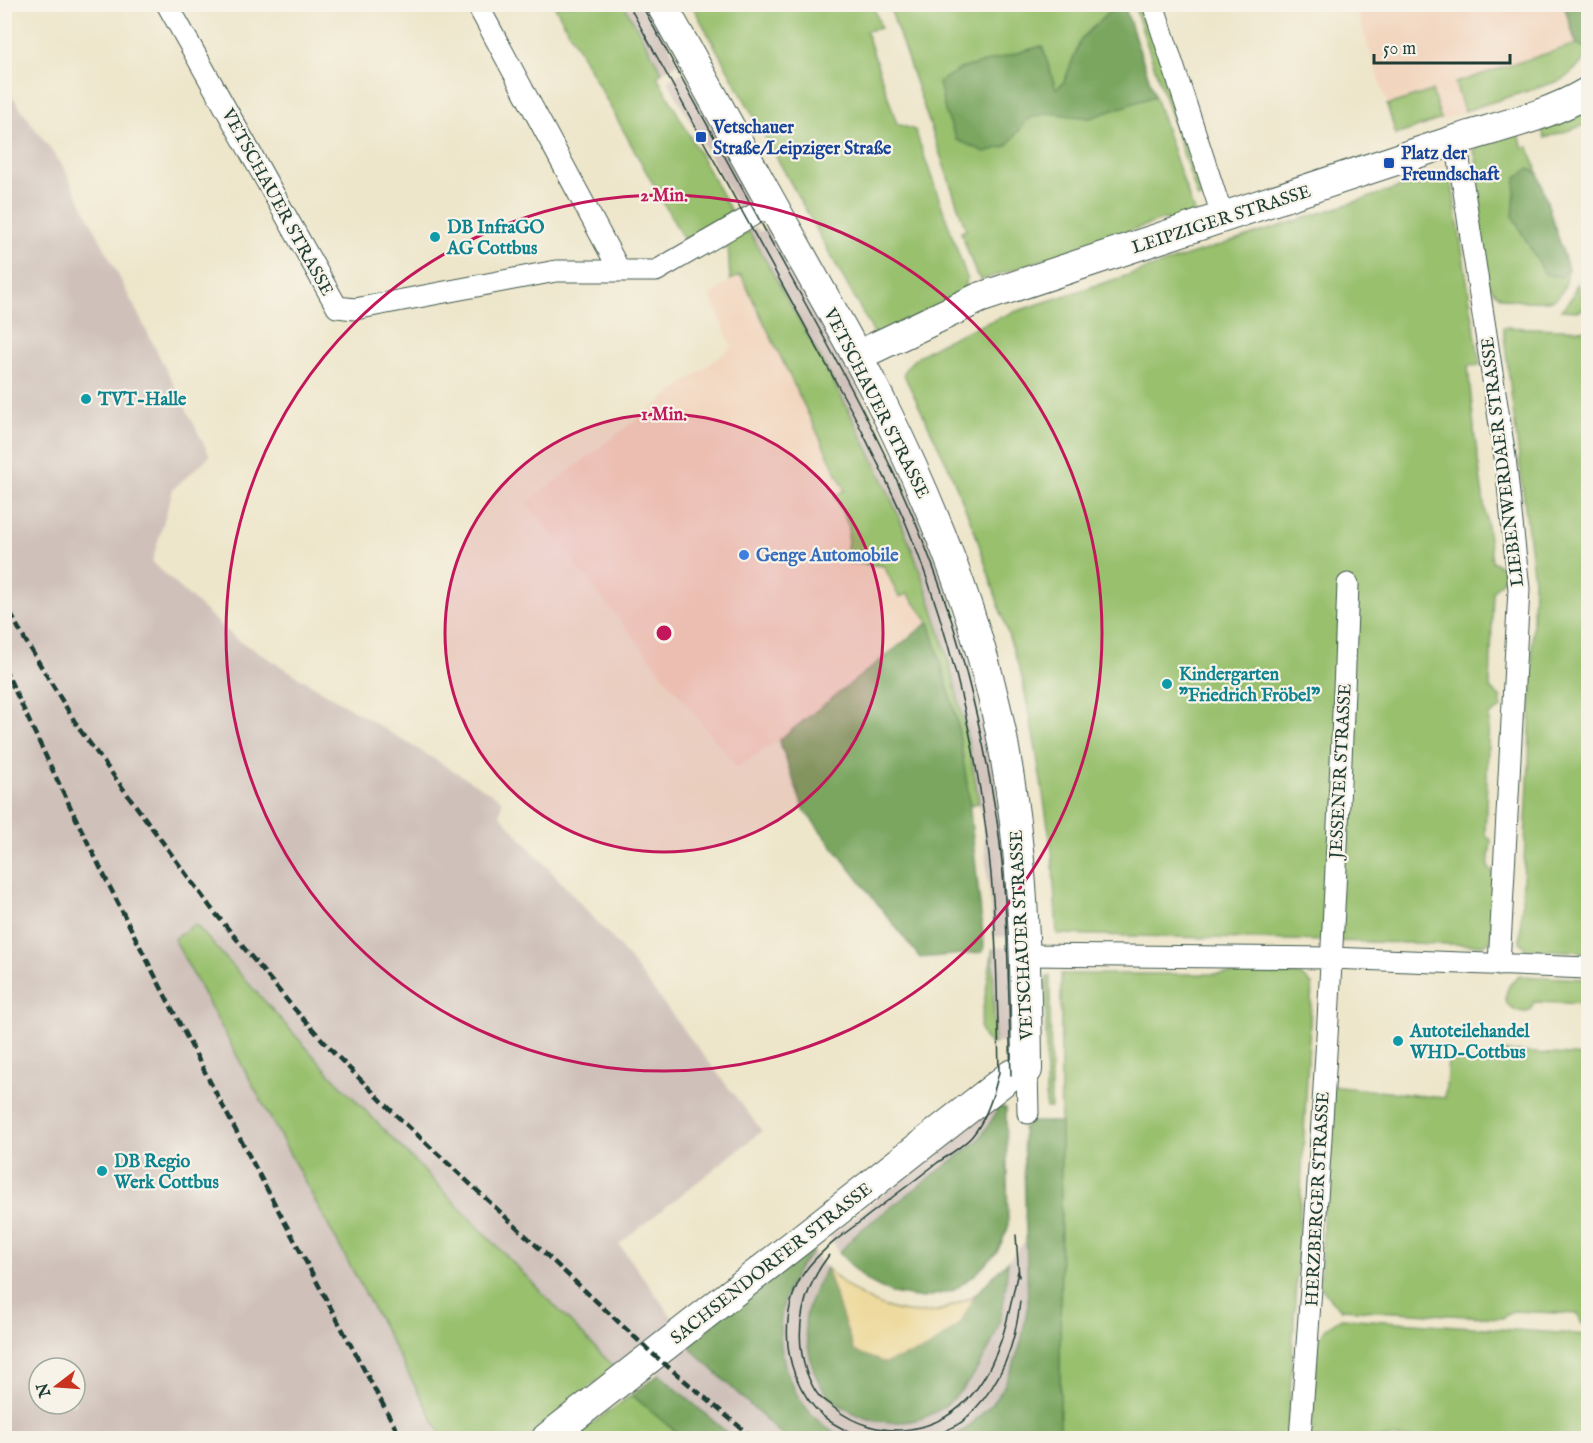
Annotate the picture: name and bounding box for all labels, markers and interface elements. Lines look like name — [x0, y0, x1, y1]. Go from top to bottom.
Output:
scale bar — [1374, 27, 1510, 65]
text: 50 m — [1383, 38, 1416, 61]
street label: VETSCHAUER STRASSE — [215, 104, 338, 300]
place label: Vetschauer Straße/Leipziger Straße — [712, 117, 892, 161]
marker: Vetschauer Straße/Leipziger Straße — [694, 130, 708, 144]
place label: Platz der Freundschaft — [1401, 143, 1501, 187]
marker: Platz der Freundschaft — [1382, 156, 1396, 170]
street label: LEIPZIGER STRASSE — [1129, 181, 1314, 260]
text: 2 Min. — [640, 185, 688, 208]
place label: DB InfraGO AG Cottbus — [446, 217, 545, 261]
marker: DB InfraGO AG Cottbus — [428, 230, 442, 244]
street label: VETSCHAUER STRASSE — [817, 304, 934, 503]
street label: LIEBENWERDAER STRASSE — [1477, 336, 1530, 588]
place label: TVT-Halle — [97, 389, 187, 412]
marker: TVT-Halle — [79, 392, 93, 406]
text: 1 Min. — [641, 404, 687, 427]
place label: Genge Automobile — [756, 545, 899, 568]
marker: Genge Automobile — [737, 548, 751, 562]
centre of rings — [654, 623, 674, 643]
place label: Kindergarten "Friedrich Fröbel" — [1179, 664, 1320, 708]
marker: Kindergarten "Friedrich Fröbel" — [1160, 677, 1174, 691]
street label: JESSENER STRASSE — [1325, 683, 1358, 861]
street label: VETSCHAUER STRASSE — [1006, 829, 1040, 1042]
place label: Autoteilehandel WHD-Cottbus — [1409, 1021, 1530, 1065]
marker: Autoteilehandel WHD-Cottbus — [1391, 1034, 1405, 1048]
street label: HERZBERGER STRASSE — [1301, 1091, 1336, 1307]
place label: DB Regio Werk Cottbus — [113, 1151, 219, 1195]
marker: DB Regio Werk Cottbus — [95, 1164, 109, 1178]
street label: SACHSENDORFER STRASSE — [666, 1178, 878, 1350]
north arrow — [27, 1356, 87, 1416]
text: N — [33, 1380, 56, 1400]

